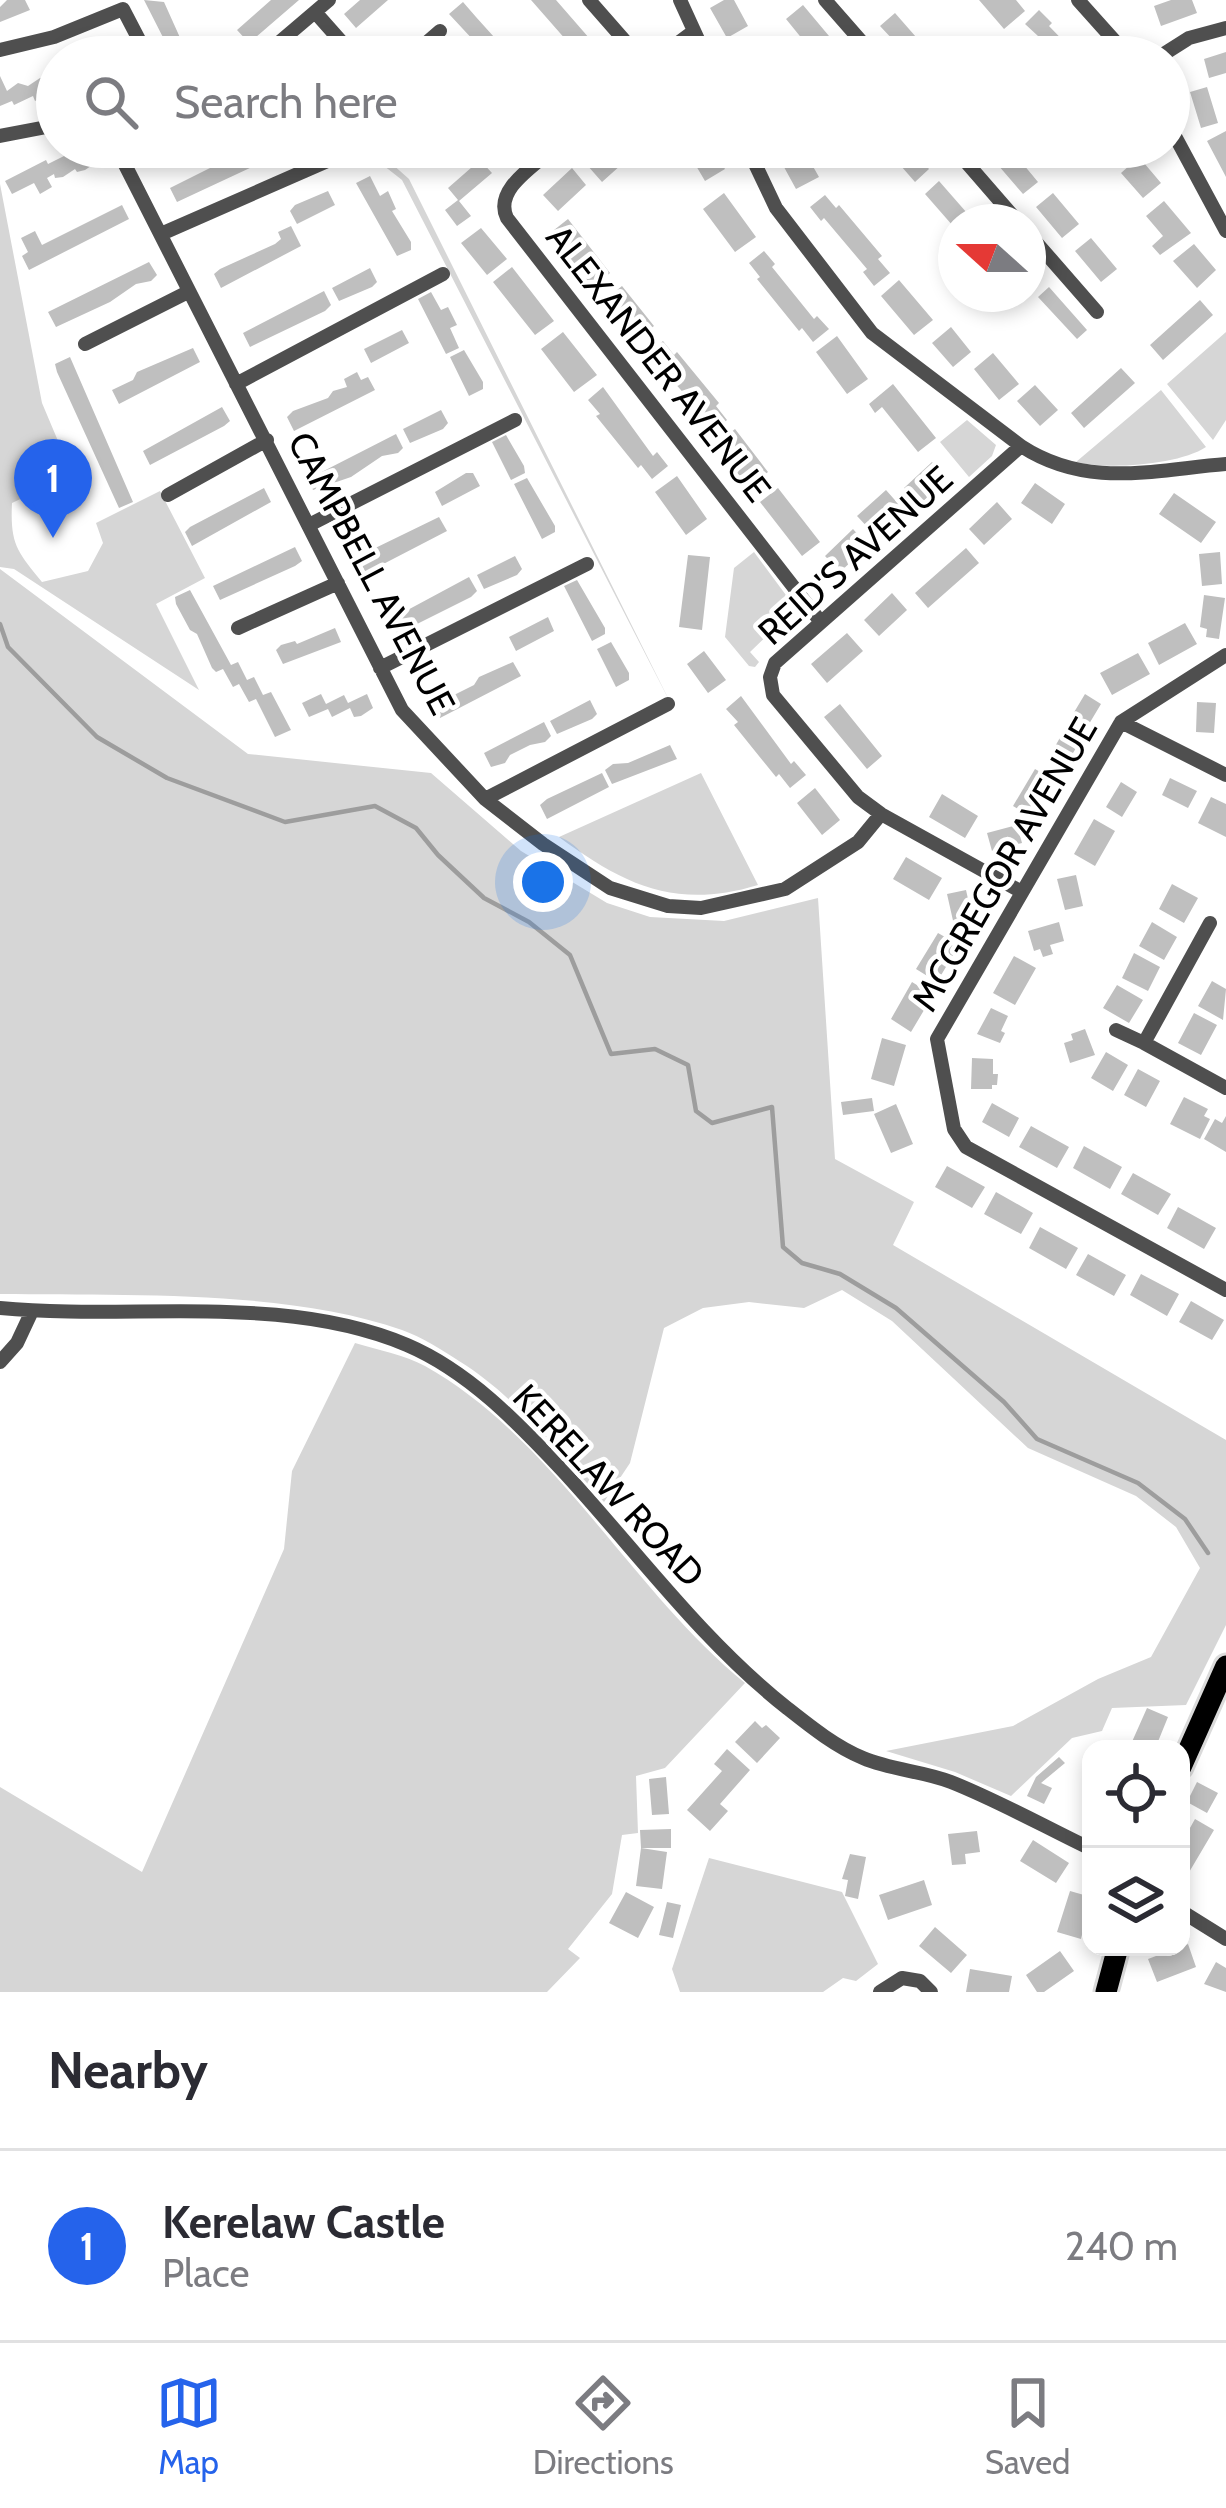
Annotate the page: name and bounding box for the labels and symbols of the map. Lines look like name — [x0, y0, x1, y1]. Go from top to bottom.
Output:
north arrow — [938, 204, 1046, 312]
street label: ALEXANDER AVENUE — [537, 216, 781, 510]
street label: CAMPBELL AVENUE — [279, 424, 465, 722]
pin: 1 — [14, 439, 92, 538]
street label: REID'S AVENUE — [749, 456, 961, 654]
street label: MCGREGOR AVENUE — [902, 709, 1106, 1019]
your location — [513, 852, 573, 912]
street label: KERELAW ROAD — [504, 1375, 714, 1595]

